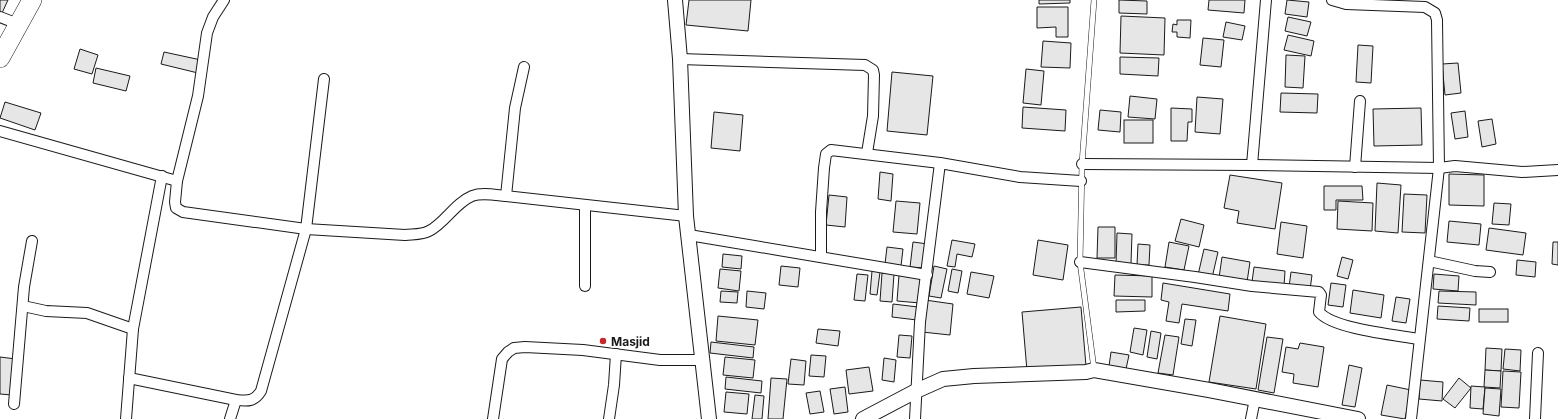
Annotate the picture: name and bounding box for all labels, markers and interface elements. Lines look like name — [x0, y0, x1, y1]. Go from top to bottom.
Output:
place label: Masjid — [611, 334, 650, 349]
marker: Masjid — [598, 336, 608, 346]

